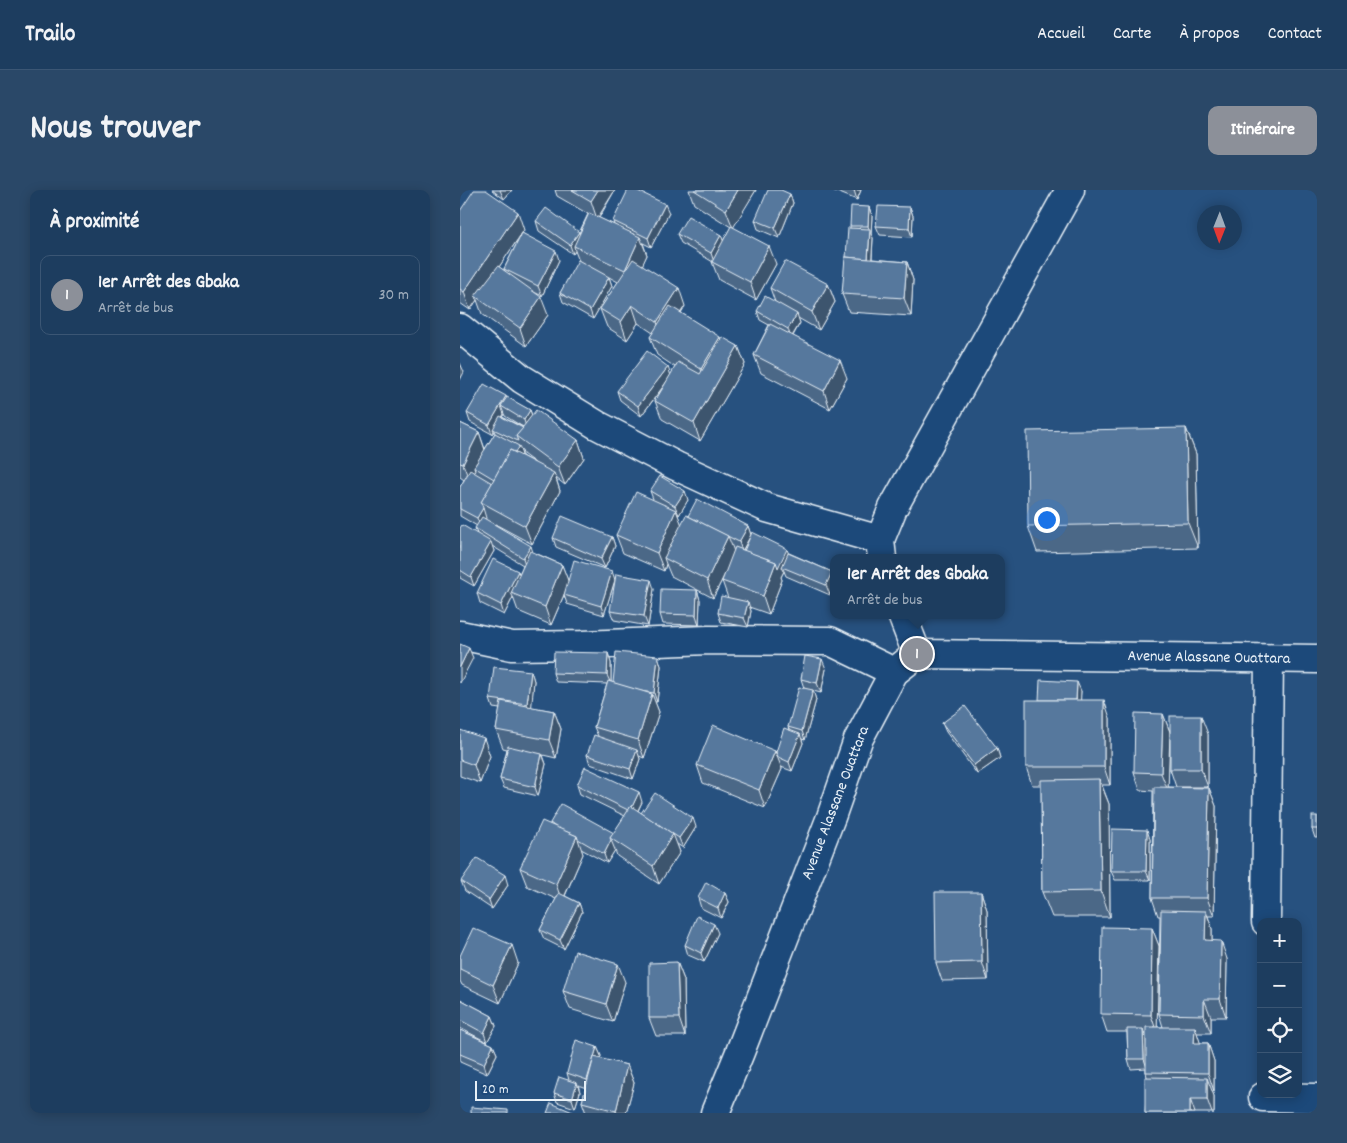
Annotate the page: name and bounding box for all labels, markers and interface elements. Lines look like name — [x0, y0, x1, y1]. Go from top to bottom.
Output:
text: Trailo — [25, 18, 76, 52]
text: Accueil — [1037, 22, 1085, 47]
text: Carte — [1113, 22, 1152, 47]
text: À propos — [1180, 22, 1240, 47]
text: Contact — [1268, 22, 1322, 47]
text: Nous trouver — [30, 105, 200, 155]
button: Itinéraire — [1208, 106, 1317, 155]
north arrow — [1197, 205, 1242, 250]
text: À proximité — [50, 208, 139, 238]
text: 1er Arrêt des Gbaka — [98, 270, 239, 297]
text: 1 — [65, 284, 69, 307]
text: 30 m — [379, 284, 409, 307]
text: Arrêt de bus — [98, 297, 174, 320]
your location — [1034, 507, 1060, 533]
popup — [830, 554, 1005, 619]
text: 1er Arrêt des Gbaka — [847, 562, 988, 589]
text: Arrêt de bus — [847, 589, 923, 612]
pin: 1 — [901, 635, 933, 673]
street label: Avenue Alassane Ouattara — [1127, 645, 1291, 671]
street label: Avenue Alassane Ouattara — [796, 722, 876, 883]
map controls — [1257, 918, 1302, 1098]
button: + — [1257, 918, 1302, 963]
button: − — [1257, 963, 1302, 1008]
button: locate — [1257, 1008, 1302, 1053]
button: layers — [1257, 1053, 1302, 1098]
scale bar — [475, 1078, 586, 1101]
text: 20 m — [482, 1080, 509, 1100]

